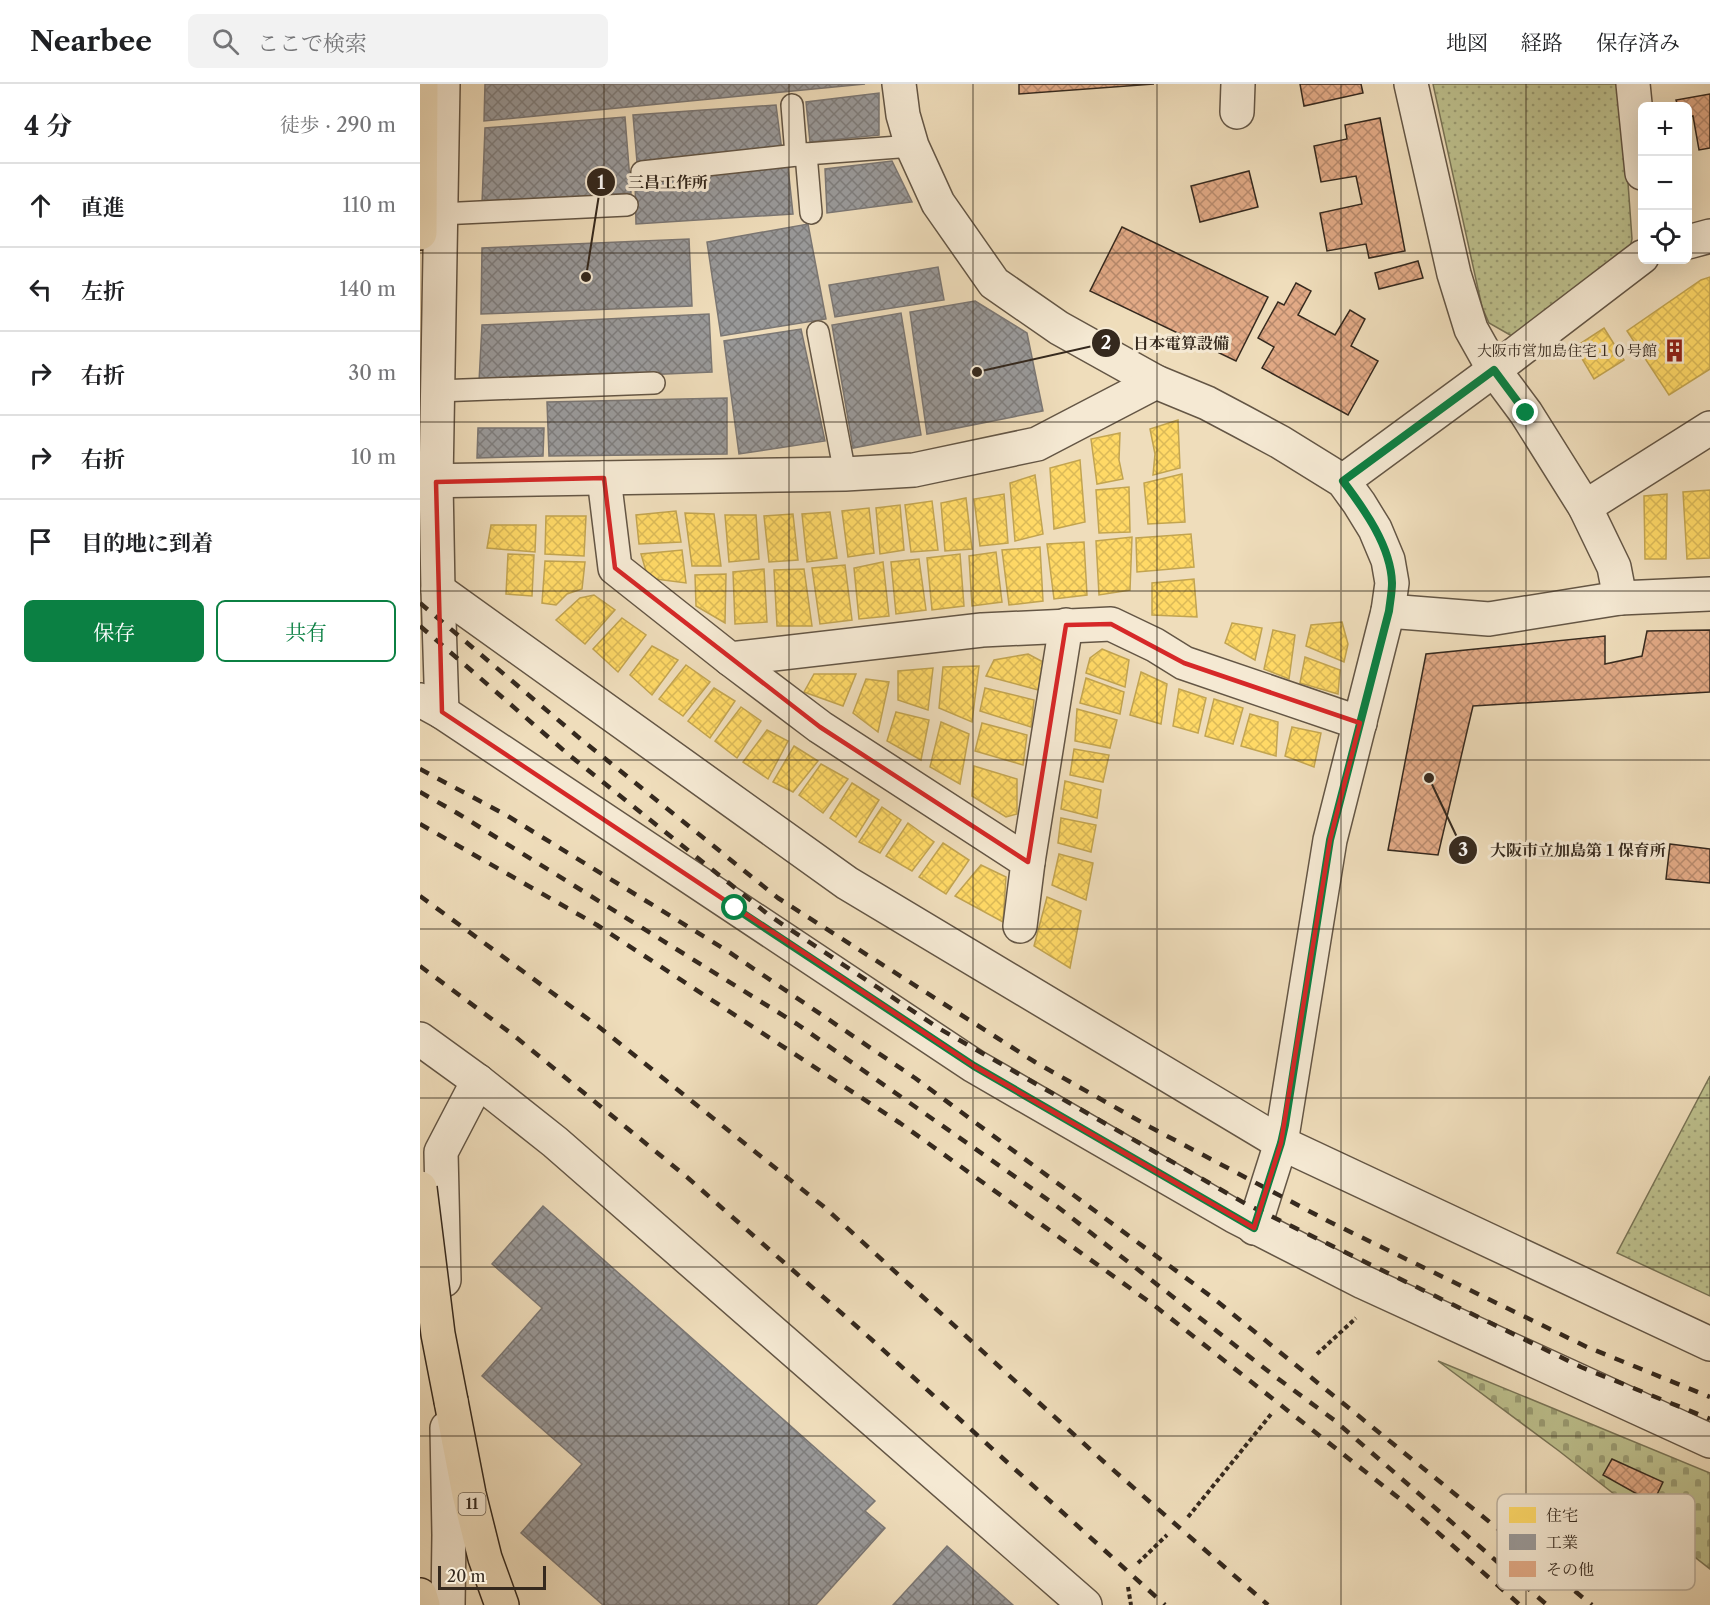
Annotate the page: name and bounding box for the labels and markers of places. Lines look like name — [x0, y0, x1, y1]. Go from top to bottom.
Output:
callout: 三昌工作所 — [586, 165, 720, 199]
callout: 日本電算設備 — [1091, 326, 1241, 360]
building icon: 大阪市営加島住宅１０号館 — [1662, 337, 1688, 363]
place label: 大阪市営加島住宅１０号館 — [1477, 341, 1657, 360]
callout: 大阪市立加島第１保育所 — [1448, 833, 1678, 867]

